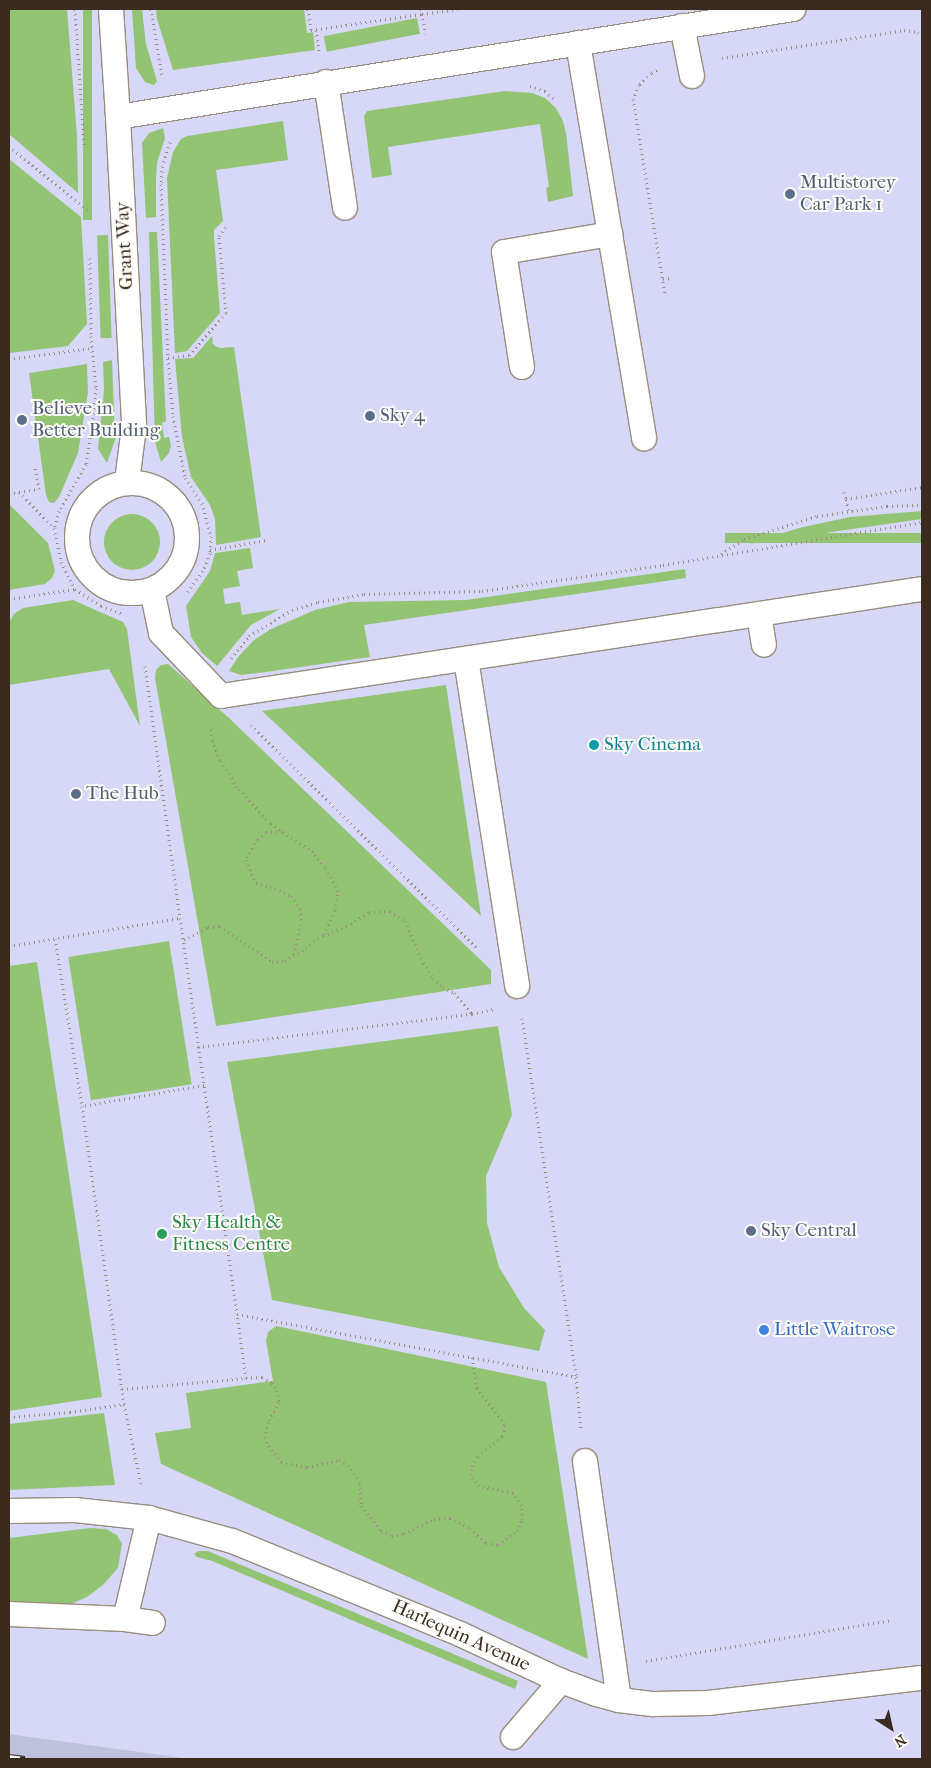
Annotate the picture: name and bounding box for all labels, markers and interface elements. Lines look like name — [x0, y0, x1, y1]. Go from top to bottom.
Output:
place label: Multistorey Car Park 1 — [800, 172, 896, 216]
marker: Multistorey Car Park 1 — [784, 188, 796, 200]
street label: Grant Way — [111, 201, 139, 291]
place label: Believe in Better Building — [32, 398, 160, 442]
place label: Sky 4 — [380, 405, 425, 427]
marker: Sky 4 — [364, 410, 376, 422]
marker: Believe in Better Building — [16, 414, 28, 426]
place label: Sky Cinema — [604, 734, 701, 756]
marker: Sky Cinema — [588, 739, 600, 751]
place label: The Hub — [86, 783, 159, 805]
marker: The Hub — [70, 788, 82, 800]
place label: Sky Health & Fitness Centre — [172, 1212, 290, 1256]
place label: Sky Central — [761, 1220, 857, 1242]
marker: Sky Central — [745, 1225, 757, 1237]
marker: Sky Health & Fitness Centre — [156, 1228, 168, 1240]
place label: Little Waitrose — [774, 1319, 895, 1341]
marker: Little Waitrose — [758, 1324, 770, 1336]
street label: Harlequin Avenue — [388, 1595, 534, 1677]
north arrow — [866, 1703, 916, 1753]
text: N — [891, 1731, 909, 1751]

